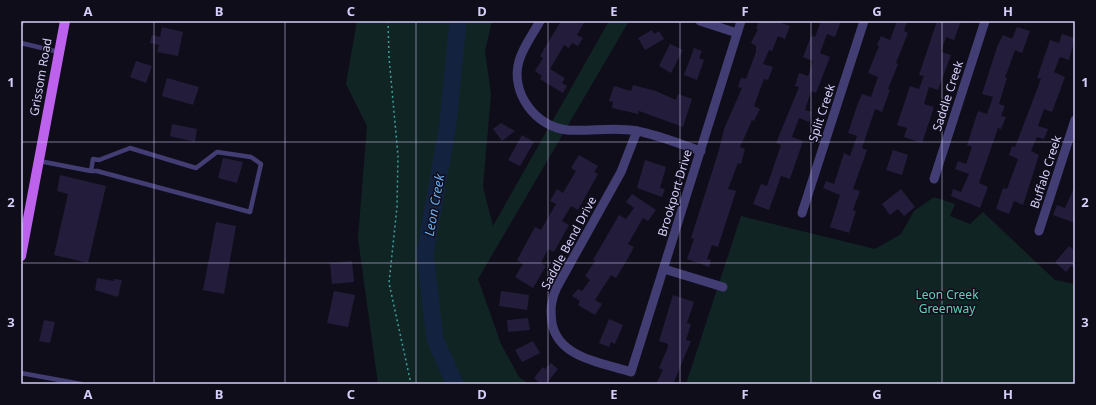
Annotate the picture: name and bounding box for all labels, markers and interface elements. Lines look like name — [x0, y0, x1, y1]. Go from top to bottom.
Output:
text: A — [84, 2, 93, 20]
text: B — [215, 2, 223, 20]
text: C — [347, 2, 355, 20]
text: D — [477, 2, 487, 20]
text: E — [610, 2, 618, 20]
text: F — [741, 2, 749, 20]
text: G — [872, 2, 882, 20]
text: H — [1003, 2, 1013, 20]
street label: Grissom Road — [25, 37, 56, 117]
street label: Saddle Creek — [928, 58, 967, 133]
text: 1 — [7, 73, 15, 91]
text: 1 — [1081, 73, 1089, 91]
street label: Split Creek — [804, 81, 839, 144]
street label: Buffalo Creek — [1026, 133, 1066, 211]
street label: Brookport Drive — [653, 147, 696, 238]
water label: Leon Creek — [420, 172, 448, 238]
text: 2 — [7, 193, 15, 211]
street label: Saddle Bend Drive — [537, 193, 600, 292]
text: 2 — [1081, 193, 1089, 211]
park label: Leon Creek Greenway — [915, 286, 979, 317]
text: 3 — [7, 313, 15, 331]
text: 3 — [1081, 313, 1089, 331]
text: A — [84, 385, 93, 403]
text: B — [215, 385, 223, 403]
text: C — [347, 385, 355, 403]
text: D — [477, 385, 487, 403]
text: E — [610, 385, 618, 403]
text: F — [741, 385, 749, 403]
text: G — [872, 385, 882, 403]
text: H — [1003, 385, 1013, 403]

